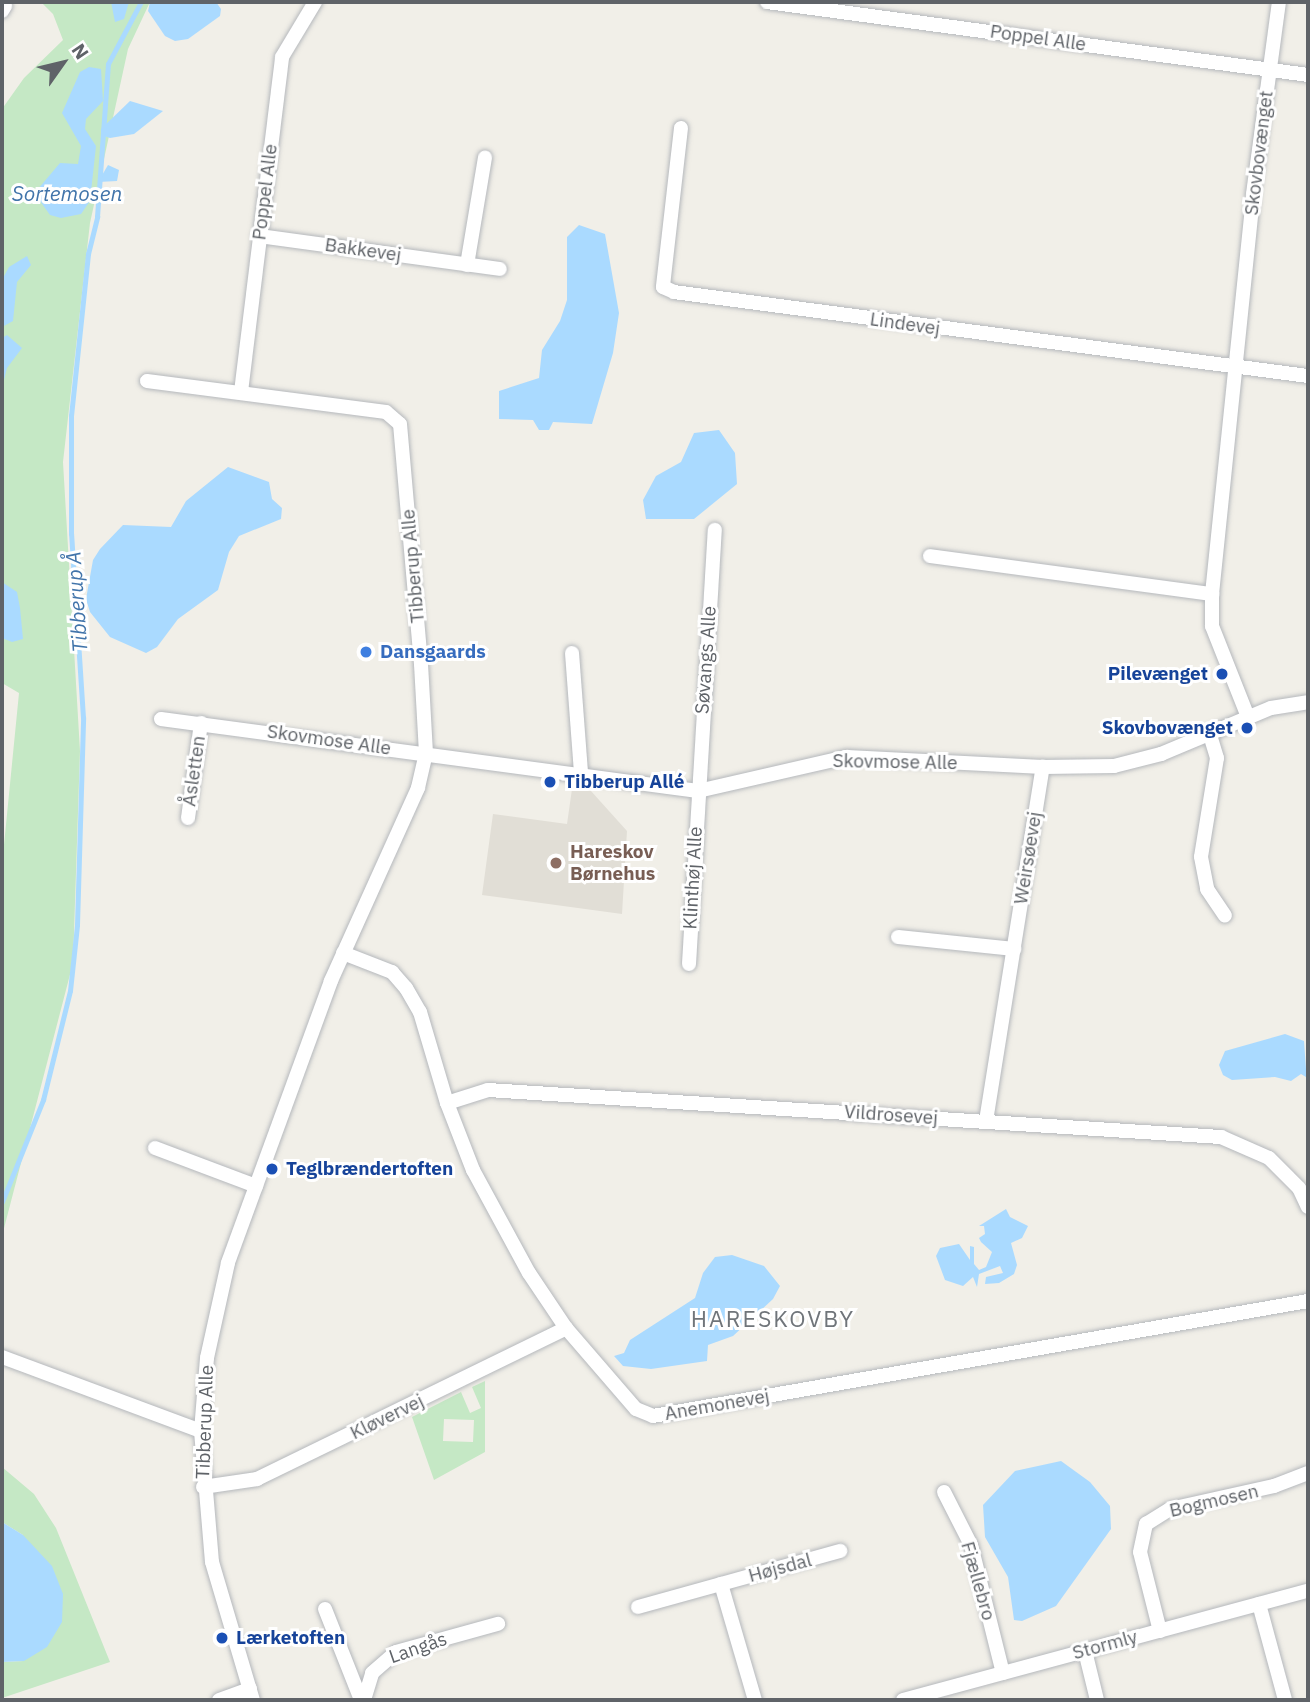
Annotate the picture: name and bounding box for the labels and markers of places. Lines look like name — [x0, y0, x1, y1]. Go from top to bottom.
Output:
place label: Dansgaards — [380, 641, 486, 663]
marker: Dansgaards — [358, 644, 374, 660]
place label: Pilevænget — [1108, 663, 1208, 685]
marker: Pilevænget — [1214, 666, 1230, 682]
place label: Skovbovænget — [1102, 717, 1233, 739]
marker: Skovbovænget — [1239, 720, 1255, 736]
place label: Tibberup Allé — [564, 771, 684, 793]
marker: Tibberup Allé — [542, 774, 558, 790]
place label: Hareskov Børnehus — [570, 841, 655, 885]
marker: Hareskov Børnehus — [548, 855, 564, 871]
place label: Teglbrændertoften — [286, 1158, 453, 1180]
marker: Teglbrændertoften — [264, 1161, 280, 1177]
place label: Lærketoften — [236, 1627, 345, 1649]
marker: Lærketoften — [214, 1630, 230, 1646]

